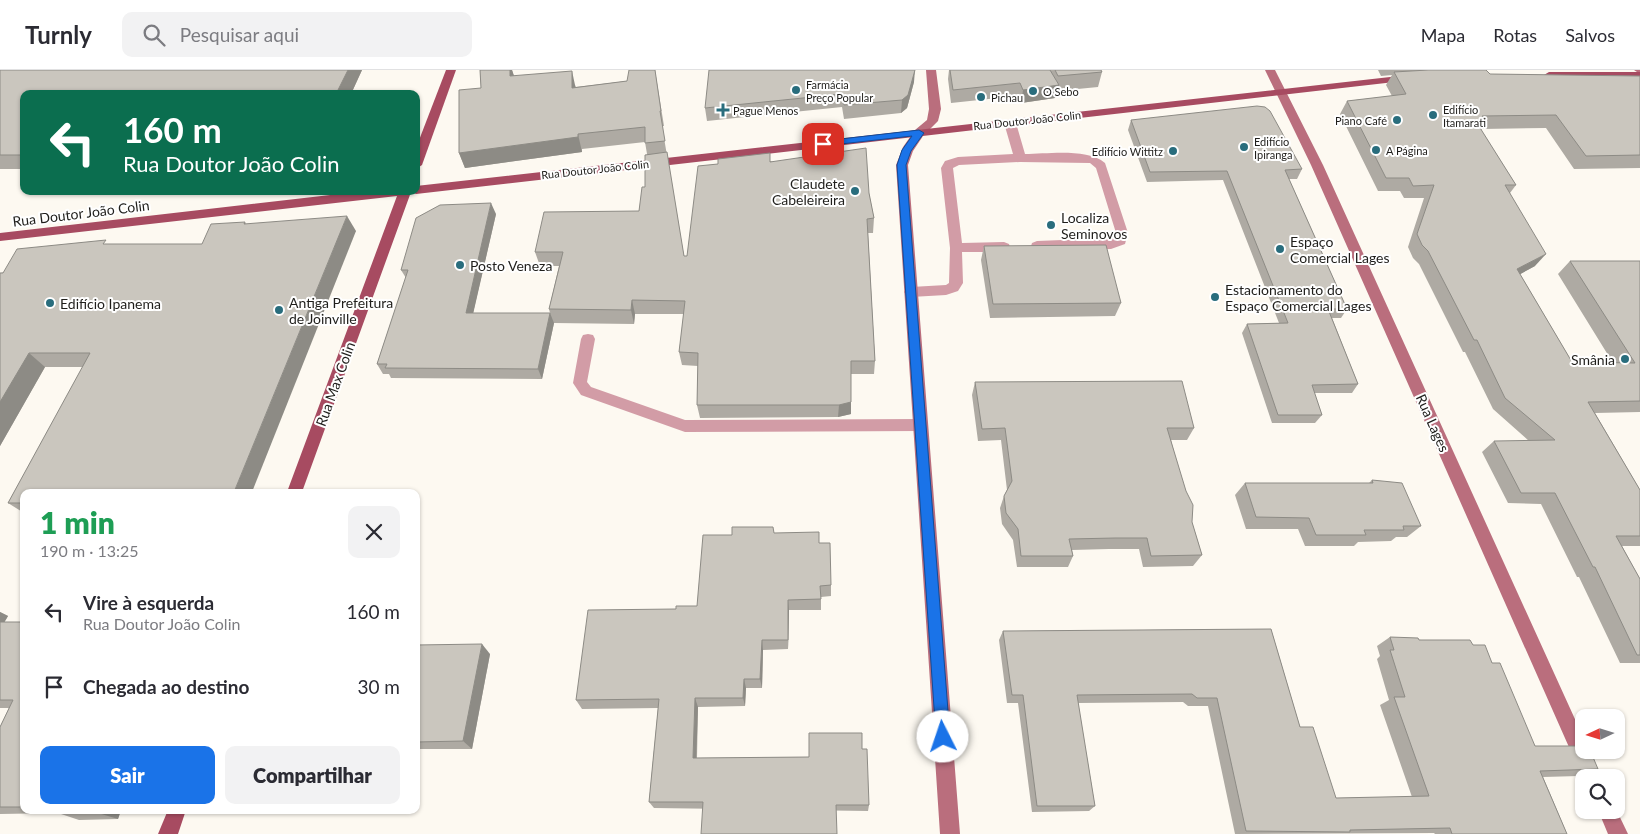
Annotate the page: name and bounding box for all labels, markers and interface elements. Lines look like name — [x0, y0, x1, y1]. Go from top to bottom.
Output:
search box — [122, 12, 472, 57]
text: Turnly — [25, 20, 92, 49]
icon: search — [140, 21, 168, 49]
text: Pesquisar aqui — [180, 23, 299, 46]
text: Mapa — [1421, 24, 1465, 46]
text: Rotas — [1493, 24, 1537, 46]
text: Salvos — [1565, 24, 1615, 46]
place label: Farmácia Preço Popular — [806, 78, 873, 104]
marker: Farmácia Preço Popular — [790, 84, 802, 96]
marker: O Sebo — [1027, 85, 1039, 97]
place label: O Sebo — [1043, 85, 1079, 98]
marker: Pichau — [975, 91, 987, 103]
place label: Pichau — [991, 91, 1023, 104]
place label: Edifício Itamarati — [1443, 103, 1486, 129]
marker: Pague Menos — [717, 104, 729, 116]
place label: Pague Menos — [733, 104, 799, 117]
text: 160 m — [123, 108, 222, 150]
street label: Rua Doutor João Colin — [972, 108, 1082, 132]
marker: Edifício Itamarati — [1427, 109, 1439, 121]
icon: left — [40, 110, 105, 175]
place label: Piano Café — [1335, 114, 1387, 127]
marker: Piano Café — [1391, 114, 1403, 126]
pin — [802, 123, 844, 165]
icon: arrive — [809, 130, 837, 158]
place label: Edifício Ipiranga — [1254, 135, 1293, 161]
marker: Edifício Ipiranga — [1238, 141, 1250, 153]
marker: A Página — [1370, 144, 1382, 156]
place label: A Página — [1386, 144, 1428, 157]
place label: Edifício Wittitz — [1092, 145, 1163, 158]
marker: Edifício Wittitz — [1167, 145, 1179, 157]
text: Rua Doutor João Colin — [123, 150, 339, 177]
street label: Rua Doutor João Colin — [540, 157, 650, 181]
place label: Claudete Cabeleireira — [772, 175, 845, 208]
marker: Claudete Cabeleireira — [849, 185, 861, 197]
street label: Rua Doutor João Colin — [12, 196, 150, 230]
place label: Localiza Seminovos — [1061, 209, 1127, 242]
marker: Localiza Seminovos — [1045, 219, 1057, 231]
place label: Espaço Comercial Lages — [1290, 233, 1390, 266]
marker: Espaço Comercial Lages — [1274, 243, 1286, 255]
place label: Posto Veneza — [470, 257, 552, 274]
marker: Posto Veneza — [454, 259, 466, 271]
place label: Estacionamento do Espaço Comercial Lages — [1225, 281, 1371, 314]
marker: Estacionamento do Espaço Comercial Lages — [1209, 291, 1221, 303]
place label: Antiga Prefeitura de Joinville — [289, 294, 393, 327]
place label: Edifício Ipanema — [60, 295, 161, 312]
marker: Edifício Ipanema — [44, 297, 56, 309]
marker: Antiga Prefeitura de Joinville — [273, 304, 285, 316]
street label: Rua Max Colin — [312, 339, 358, 429]
place label: Smânia — [1571, 351, 1615, 368]
marker: Smânia — [1619, 353, 1631, 365]
street label: Rua Lages — [1413, 391, 1453, 455]
text: 1 min — [40, 504, 115, 540]
button: close — [348, 506, 400, 558]
text: 190 m · 13:25 — [40, 541, 139, 560]
text: Vire à esquerda — [83, 591, 214, 614]
icon: left — [40, 598, 68, 626]
text: 160 m — [346, 600, 400, 623]
text: Rua Doutor João Colin — [83, 614, 240, 633]
icon: arrive — [40, 673, 68, 701]
text: Chegada ao destino — [83, 675, 249, 698]
text: 30 m — [357, 675, 400, 698]
north arrow — [1575, 709, 1625, 759]
map controls — [1575, 709, 1625, 819]
position arrow — [916, 710, 968, 762]
button: Sair — [40, 746, 215, 804]
button: Compartilhar — [225, 746, 400, 804]
button: search — [1575, 769, 1625, 819]

